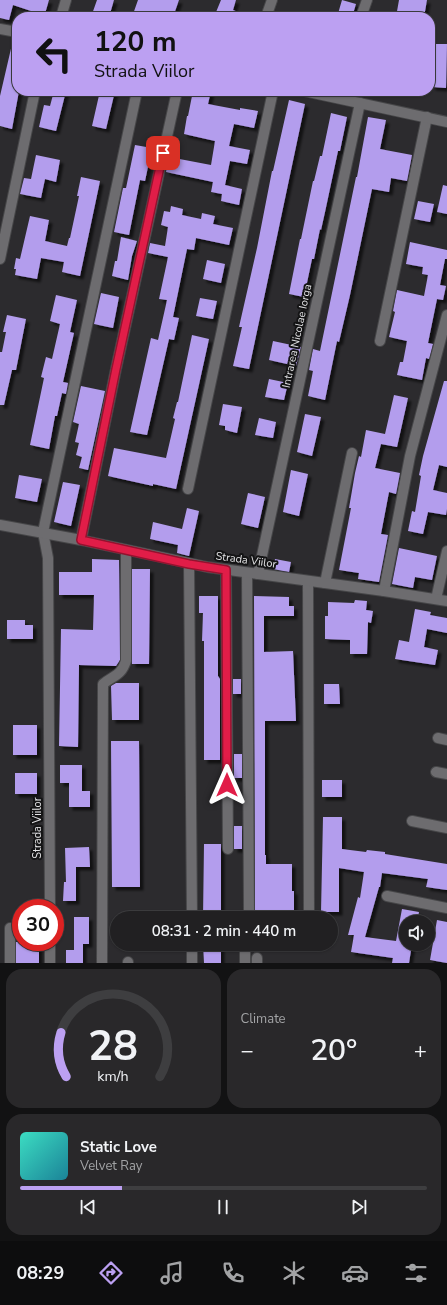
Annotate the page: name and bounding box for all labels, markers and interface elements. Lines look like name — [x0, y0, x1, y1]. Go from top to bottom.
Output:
text: 120 m — [94, 23, 177, 61]
icon: left — [28, 28, 80, 80]
text: Strada Viilor — [94, 59, 194, 83]
pin — [146, 136, 180, 170]
icon: arrive — [152, 142, 174, 164]
street label: Intrarea Nicolae Iorga — [279, 283, 315, 389]
street label: Strada Viilor — [215, 548, 277, 572]
position arrow — [206, 764, 248, 806]
street label: Strada Viilor — [30, 797, 45, 859]
speed limit sign: 30 — [12, 899, 64, 951]
map controls — [399, 915, 435, 951]
button: sound — [399, 915, 435, 951]
text: 08:31 · 2 min · 440 m — [152, 921, 296, 941]
text: Climate — [241, 1010, 286, 1028]
text: 28 — [88, 1017, 138, 1074]
text: 20° — [310, 1030, 357, 1071]
text: − — [241, 1036, 254, 1066]
text: + — [414, 1036, 427, 1066]
text: km/h — [98, 1066, 129, 1085]
text: Static Love — [80, 1137, 157, 1157]
text: Velvet Ray — [80, 1157, 142, 1175]
icon: previous — [77, 1196, 99, 1218]
icon: pause — [212, 1196, 234, 1218]
icon: next — [348, 1196, 370, 1218]
icon: directions — [97, 1259, 125, 1287]
icon: music — [158, 1259, 186, 1287]
icon: phone — [219, 1259, 247, 1287]
icon: climate — [280, 1259, 308, 1287]
icon: car — [341, 1259, 369, 1287]
icon: filters — [402, 1259, 430, 1287]
text: 08:29 — [17, 1261, 64, 1285]

